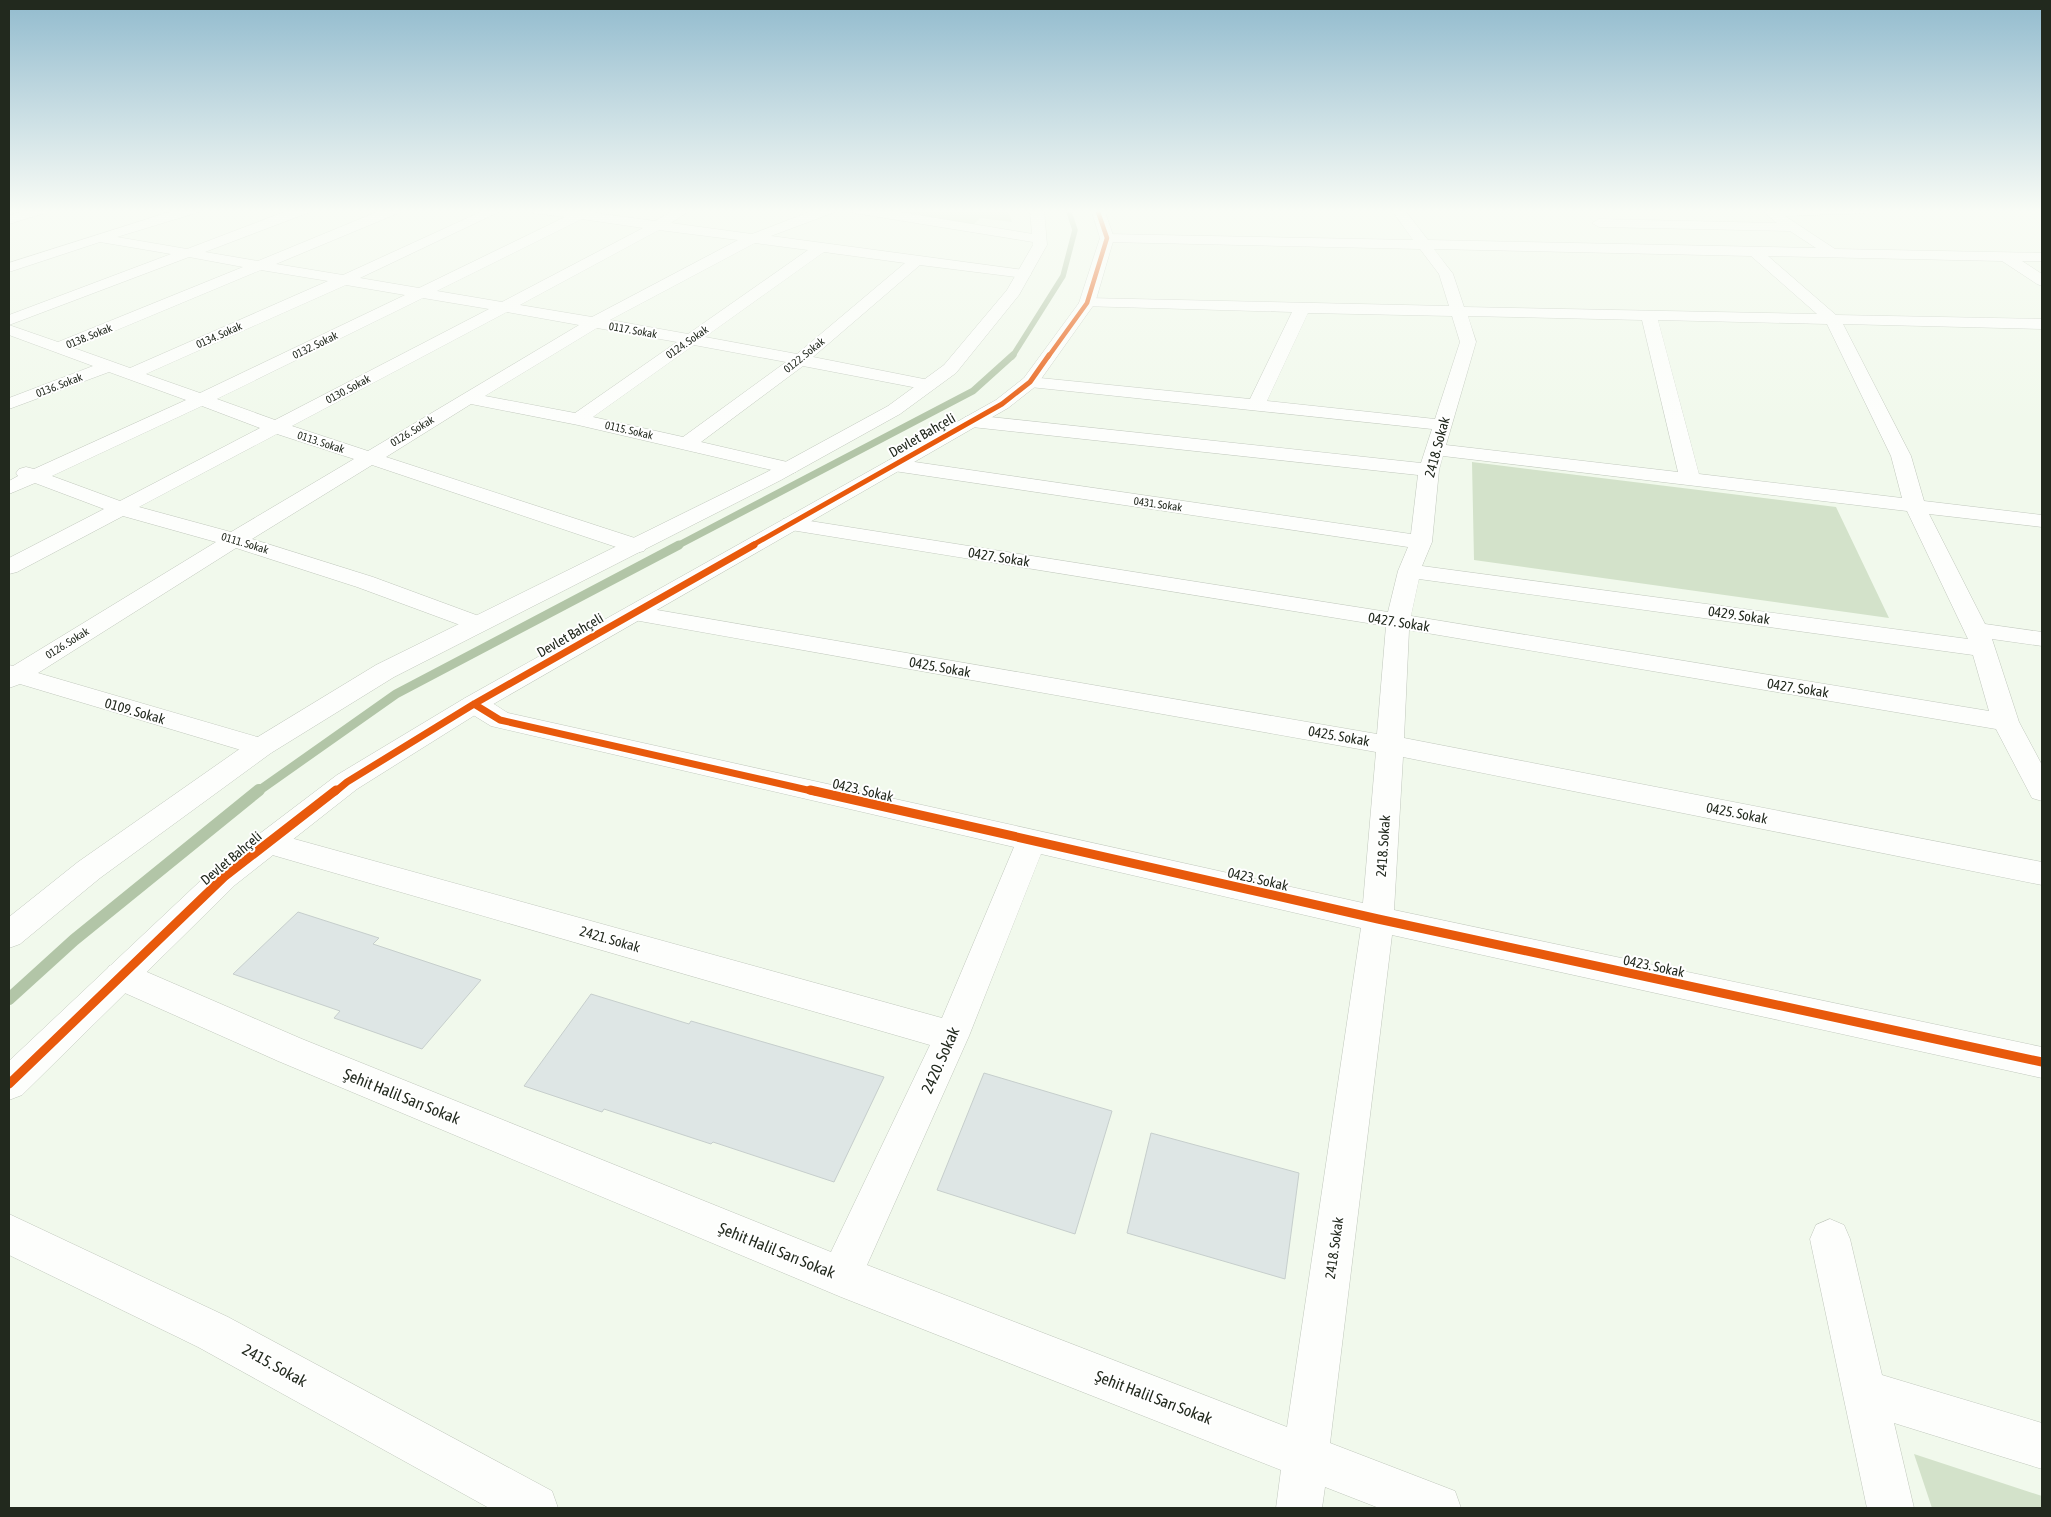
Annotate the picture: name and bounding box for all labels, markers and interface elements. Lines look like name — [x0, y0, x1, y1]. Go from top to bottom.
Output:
street label: 0134. Sokak — [194, 320, 244, 350]
street label: 0117. Sokak — [608, 320, 658, 340]
street label: 0138. Sokak — [64, 321, 114, 351]
street label: 0124. Sokak — [664, 323, 711, 361]
street label: 0132. Sokak — [290, 329, 340, 361]
street label: 0122. Sokak — [781, 335, 827, 375]
street label: 0136. Sokak — [34, 371, 84, 399]
street label: 0130. Sokak — [324, 372, 372, 406]
street label: Devlet Bahçeli — [886, 410, 958, 460]
street label: 0126. Sokak — [388, 413, 436, 449]
street label: 2418. Sokak — [1421, 415, 1453, 479]
street label: 0115. Sokak — [604, 419, 654, 441]
street label: 0113. Sokak — [296, 429, 346, 455]
street label: 0431. Sokak — [1133, 495, 1183, 513]
street label: 0111. Sokak — [220, 530, 270, 556]
street label: 0427. Sokak — [967, 544, 1031, 570]
street label: 0429. Sokak — [1707, 603, 1771, 627]
street label: 0427. Sokak — [1367, 609, 1431, 635]
street label: Devlet Bahçeli — [534, 610, 606, 660]
street label: 0126. Sokak — [43, 625, 91, 661]
street label: 0425. Sokak — [908, 654, 972, 680]
street label: 0427. Sokak — [1766, 675, 1830, 701]
street label: 0109. Sokak — [103, 695, 167, 727]
street label: 0425. Sokak — [1307, 723, 1371, 749]
street label: 0423. Sokak — [831, 775, 895, 805]
street label: 0425. Sokak — [1705, 799, 1769, 827]
street label: 2418. Sokak — [1373, 815, 1393, 877]
street label: Devlet Bahçeli — [197, 828, 265, 888]
street label: 0423. Sokak — [1226, 864, 1290, 894]
street label: 2421. Sokak — [578, 923, 642, 955]
street label: 0423. Sokak — [1622, 952, 1686, 980]
street label: 2420. Sokak — [917, 1024, 963, 1096]
street label: Şehit Halil Sarı Sokak — [341, 1064, 463, 1128]
street label: 2418. Sokak — [1322, 1216, 1346, 1280]
street label: Şehit Halil Sarı Sokak — [716, 1218, 838, 1282]
street label: 2415. Sokak — [240, 1340, 310, 1390]
street label: Şehit Halil Sarı Sokak — [1093, 1366, 1215, 1429]

